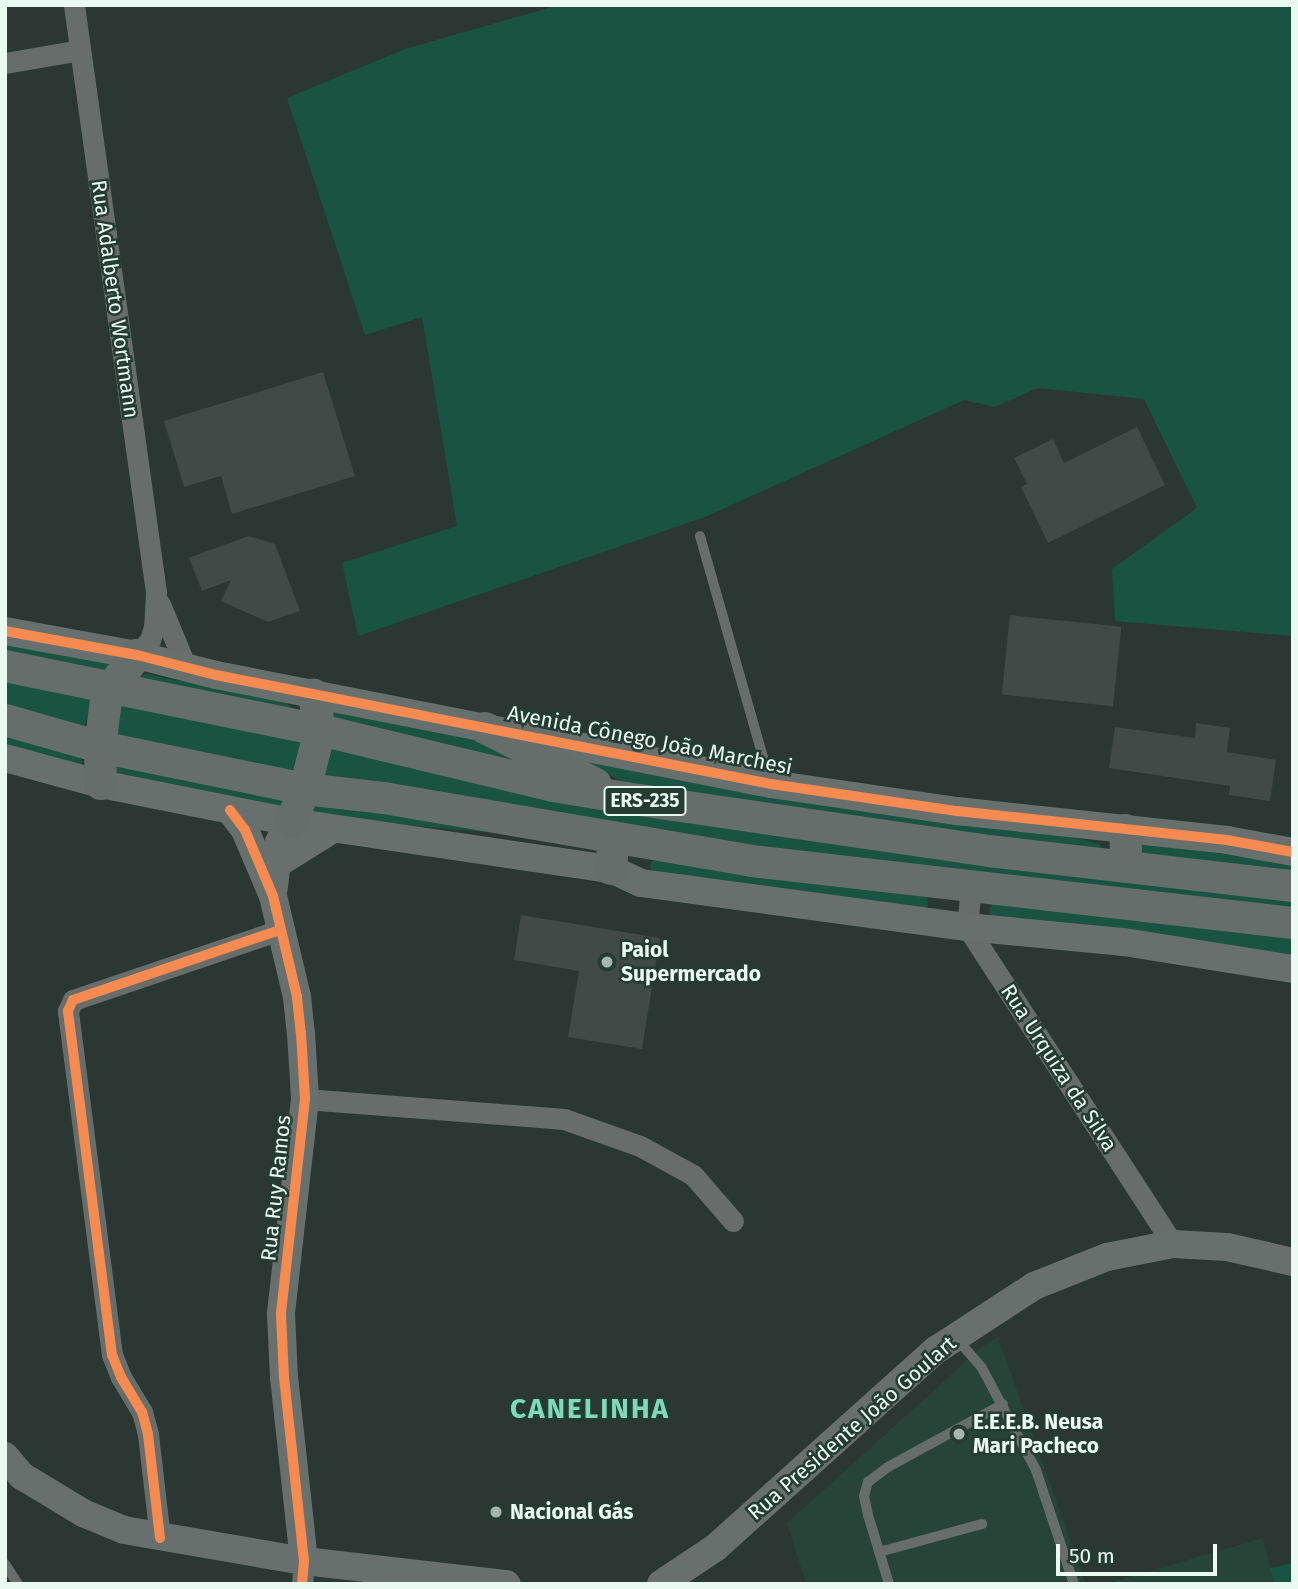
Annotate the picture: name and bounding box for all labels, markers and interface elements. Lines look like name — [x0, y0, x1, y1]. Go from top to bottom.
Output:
street label: Rua Adalberto Wortmann — [86, 178, 144, 420]
street label: Avenida Cônego João Marchesi — [505, 700, 795, 780]
road number: ERS-235 — [603, 786, 687, 816]
place label: Paiol Supermercado — [621, 937, 761, 987]
marker: Paiol Supermercado — [599, 954, 615, 970]
street label: Rua Urquiza da Silva — [996, 980, 1122, 1156]
street label: Rua Ruy Ramos — [256, 1114, 296, 1262]
street label: Rua Presidente João Goulart — [743, 1331, 961, 1525]
district label: CANELINHA — [511, 1392, 669, 1426]
place label: E.E.E.B. Neusa Mari Pacheco — [973, 1409, 1103, 1459]
marker: E.E.E.B. Neusa Mari Pacheco — [951, 1426, 967, 1442]
place label: Nacional Gás — [510, 1499, 633, 1525]
marker: Nacional Gás — [488, 1504, 504, 1520]
scale bar — [1060, 1530, 1221, 1574]
text: 50 m — [1069, 1543, 1115, 1569]

